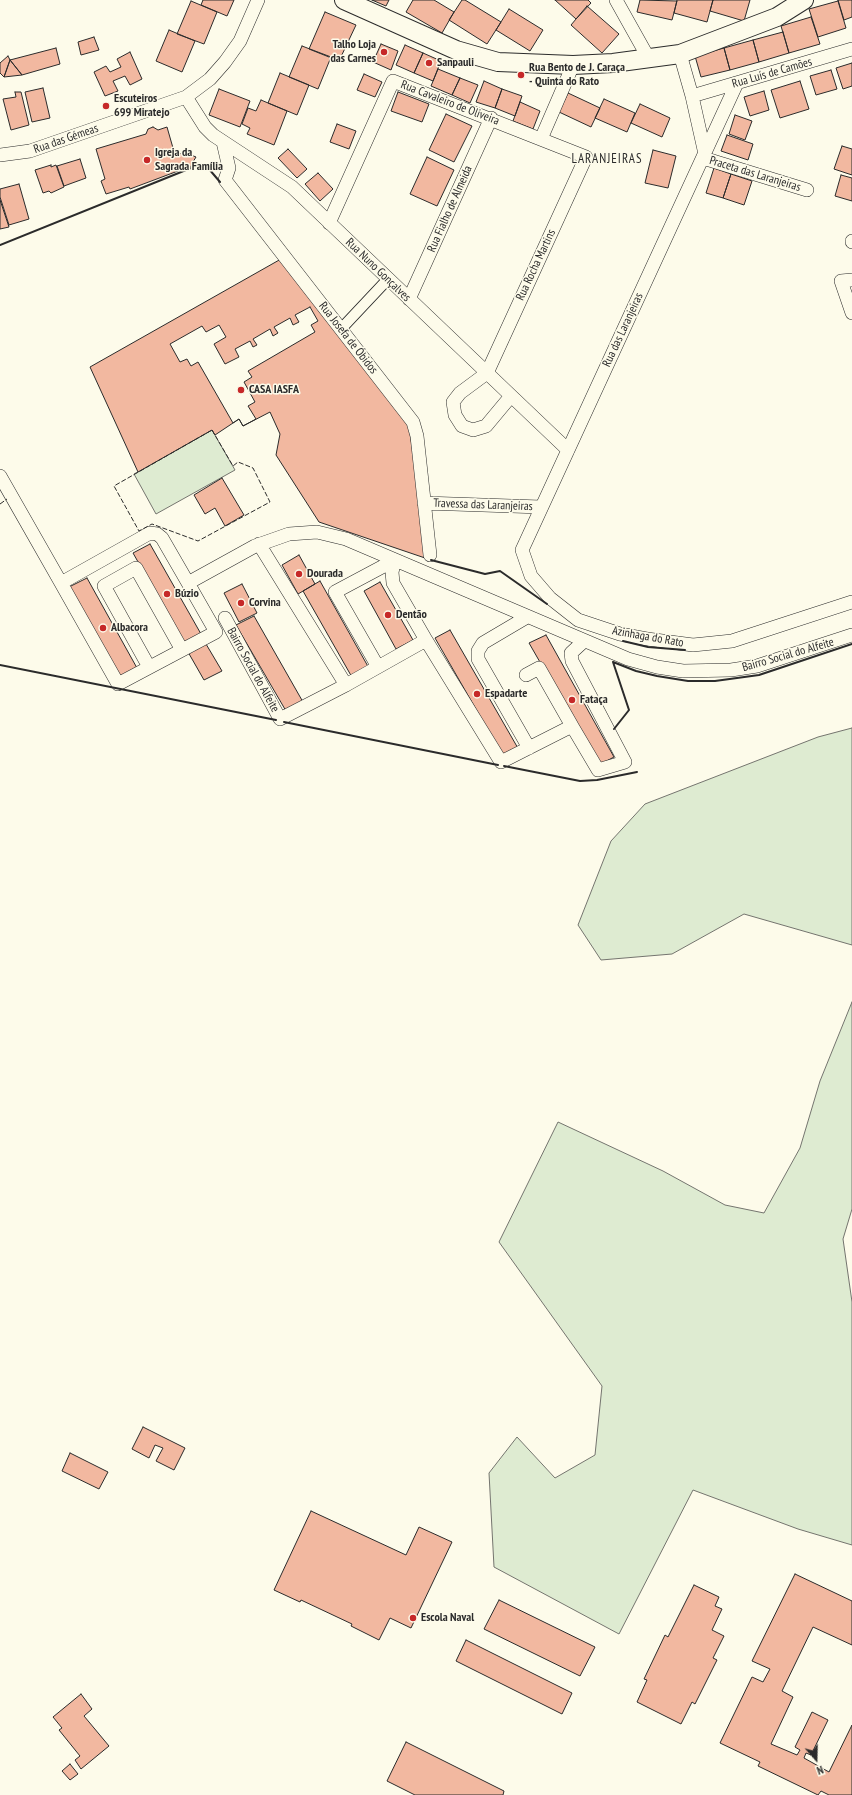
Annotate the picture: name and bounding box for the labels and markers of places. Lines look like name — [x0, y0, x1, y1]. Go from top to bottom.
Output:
place label: Talho Loja das Carnes — [330, 38, 376, 66]
marker: Talho Loja das Carnes — [379, 47, 389, 57]
place label: Sanpauli — [437, 56, 474, 70]
marker: Sanpauli — [424, 58, 434, 68]
place label: Rua Bento de J. Caraça - Quinta do Rato — [529, 61, 625, 89]
marker: Rua Bento de J. Caraça - Quinta do Rato — [516, 70, 526, 80]
place label: Escuteiros 699 Miratejo — [114, 92, 169, 120]
marker: Escuteiros 699 Miratejo — [101, 101, 111, 111]
place label: Igreja da Sagrada Família — [155, 146, 223, 174]
marker: Igreja da Sagrada Família — [142, 155, 152, 165]
place label: CASA IASFA — [249, 383, 299, 397]
marker: CASA IASFA — [236, 385, 246, 395]
place label: Dourada — [307, 567, 343, 581]
marker: Dourada — [294, 569, 304, 579]
place label: Búzio — [175, 587, 199, 601]
marker: Búzio — [162, 589, 172, 599]
place label: Corvina — [249, 596, 281, 610]
marker: Corvina — [236, 598, 246, 608]
place label: Dentão — [396, 608, 427, 622]
marker: Dentão — [383, 610, 393, 620]
place label: Albacora — [111, 621, 148, 635]
marker: Albacora — [98, 623, 108, 633]
place label: Espadarte — [485, 687, 527, 701]
marker: Espadarte — [472, 689, 482, 699]
place label: Fataça — [580, 693, 608, 707]
marker: Fataça — [567, 695, 577, 705]
place label: Escola Naval — [421, 1611, 474, 1625]
marker: Escola Naval — [408, 1613, 418, 1623]

